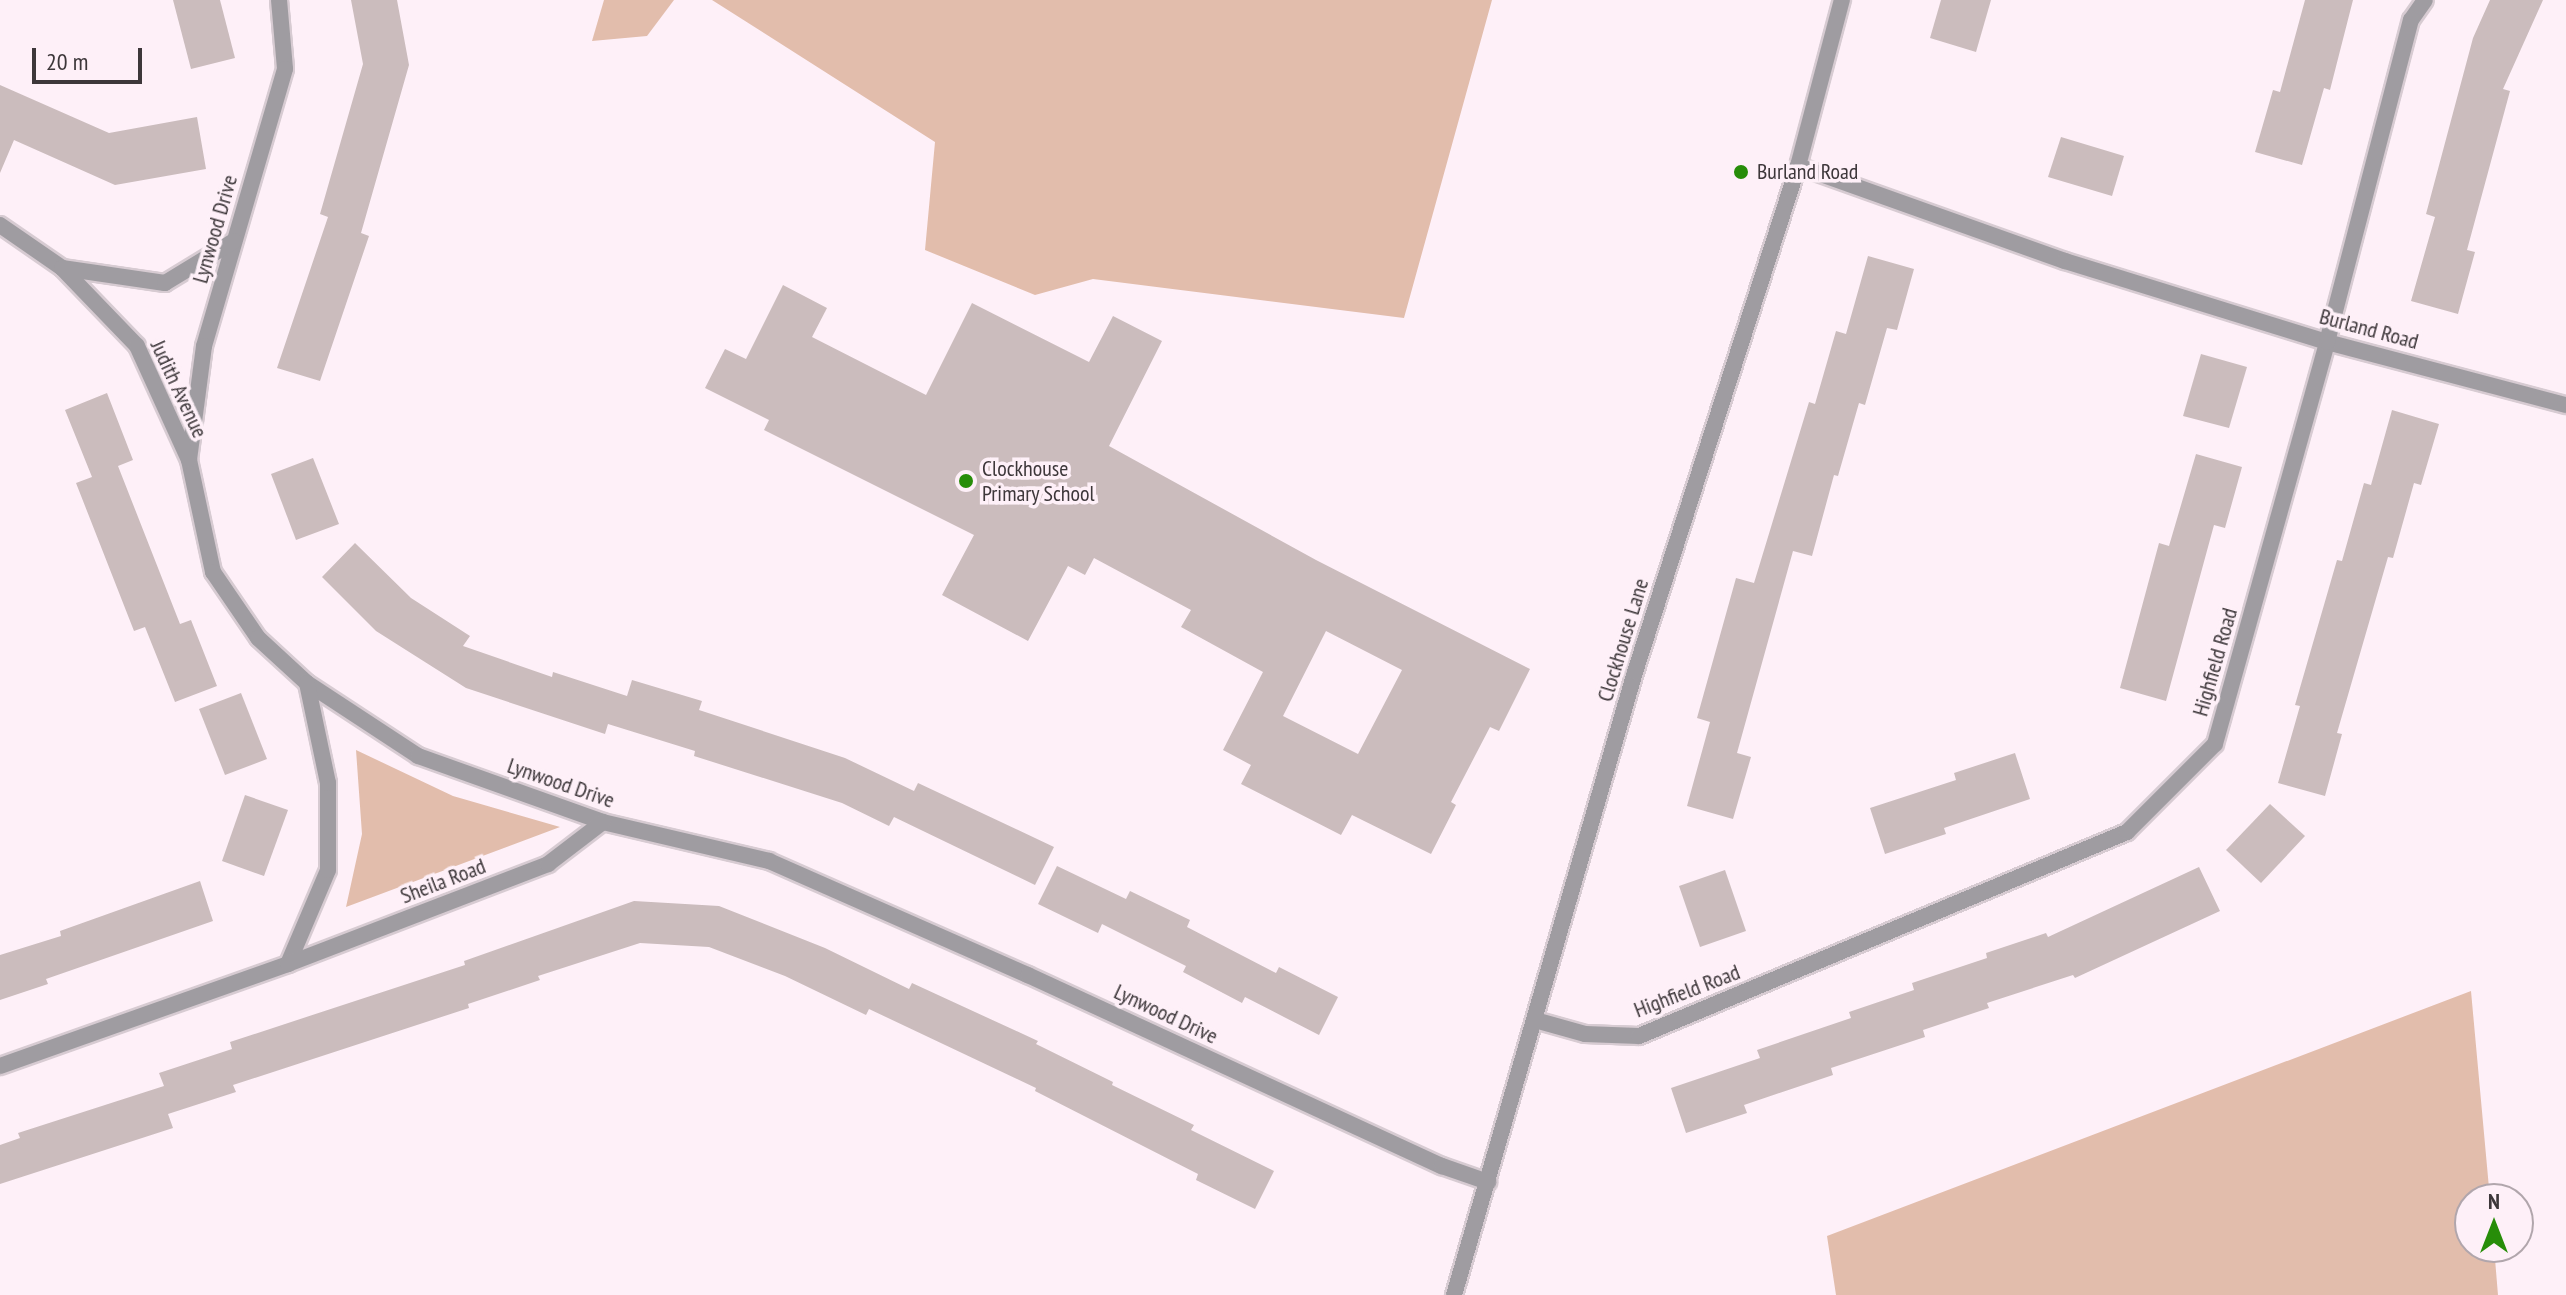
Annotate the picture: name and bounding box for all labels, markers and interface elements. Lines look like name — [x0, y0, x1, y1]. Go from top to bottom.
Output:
scale bar — [36, 32, 146, 82]
text: 20 m — [46, 46, 88, 77]
place label: Burland Road — [1757, 159, 1858, 185]
marker: Burland Road — [1732, 163, 1750, 181]
street label: Lynwood Drive — [187, 172, 243, 286]
street label: Burland Road — [2317, 303, 2421, 355]
street label: Judith Avenue — [145, 336, 213, 442]
place label: Clockhouse Primary School — [982, 455, 1095, 506]
marker: Clockhouse Primary School — [957, 472, 975, 490]
street label: Clockhouse Lane — [1592, 575, 1654, 705]
street label: Highfield Road — [2187, 605, 2243, 719]
street label: Lynwood Drive — [504, 752, 618, 814]
street label: Sheila Road — [397, 853, 489, 909]
street label: Highfield Road — [1630, 959, 1744, 1023]
street label: Lynwood Drive — [1110, 979, 1222, 1049]
north arrow — [2454, 1183, 2534, 1263]
text: N — [2488, 1187, 2500, 1215]

